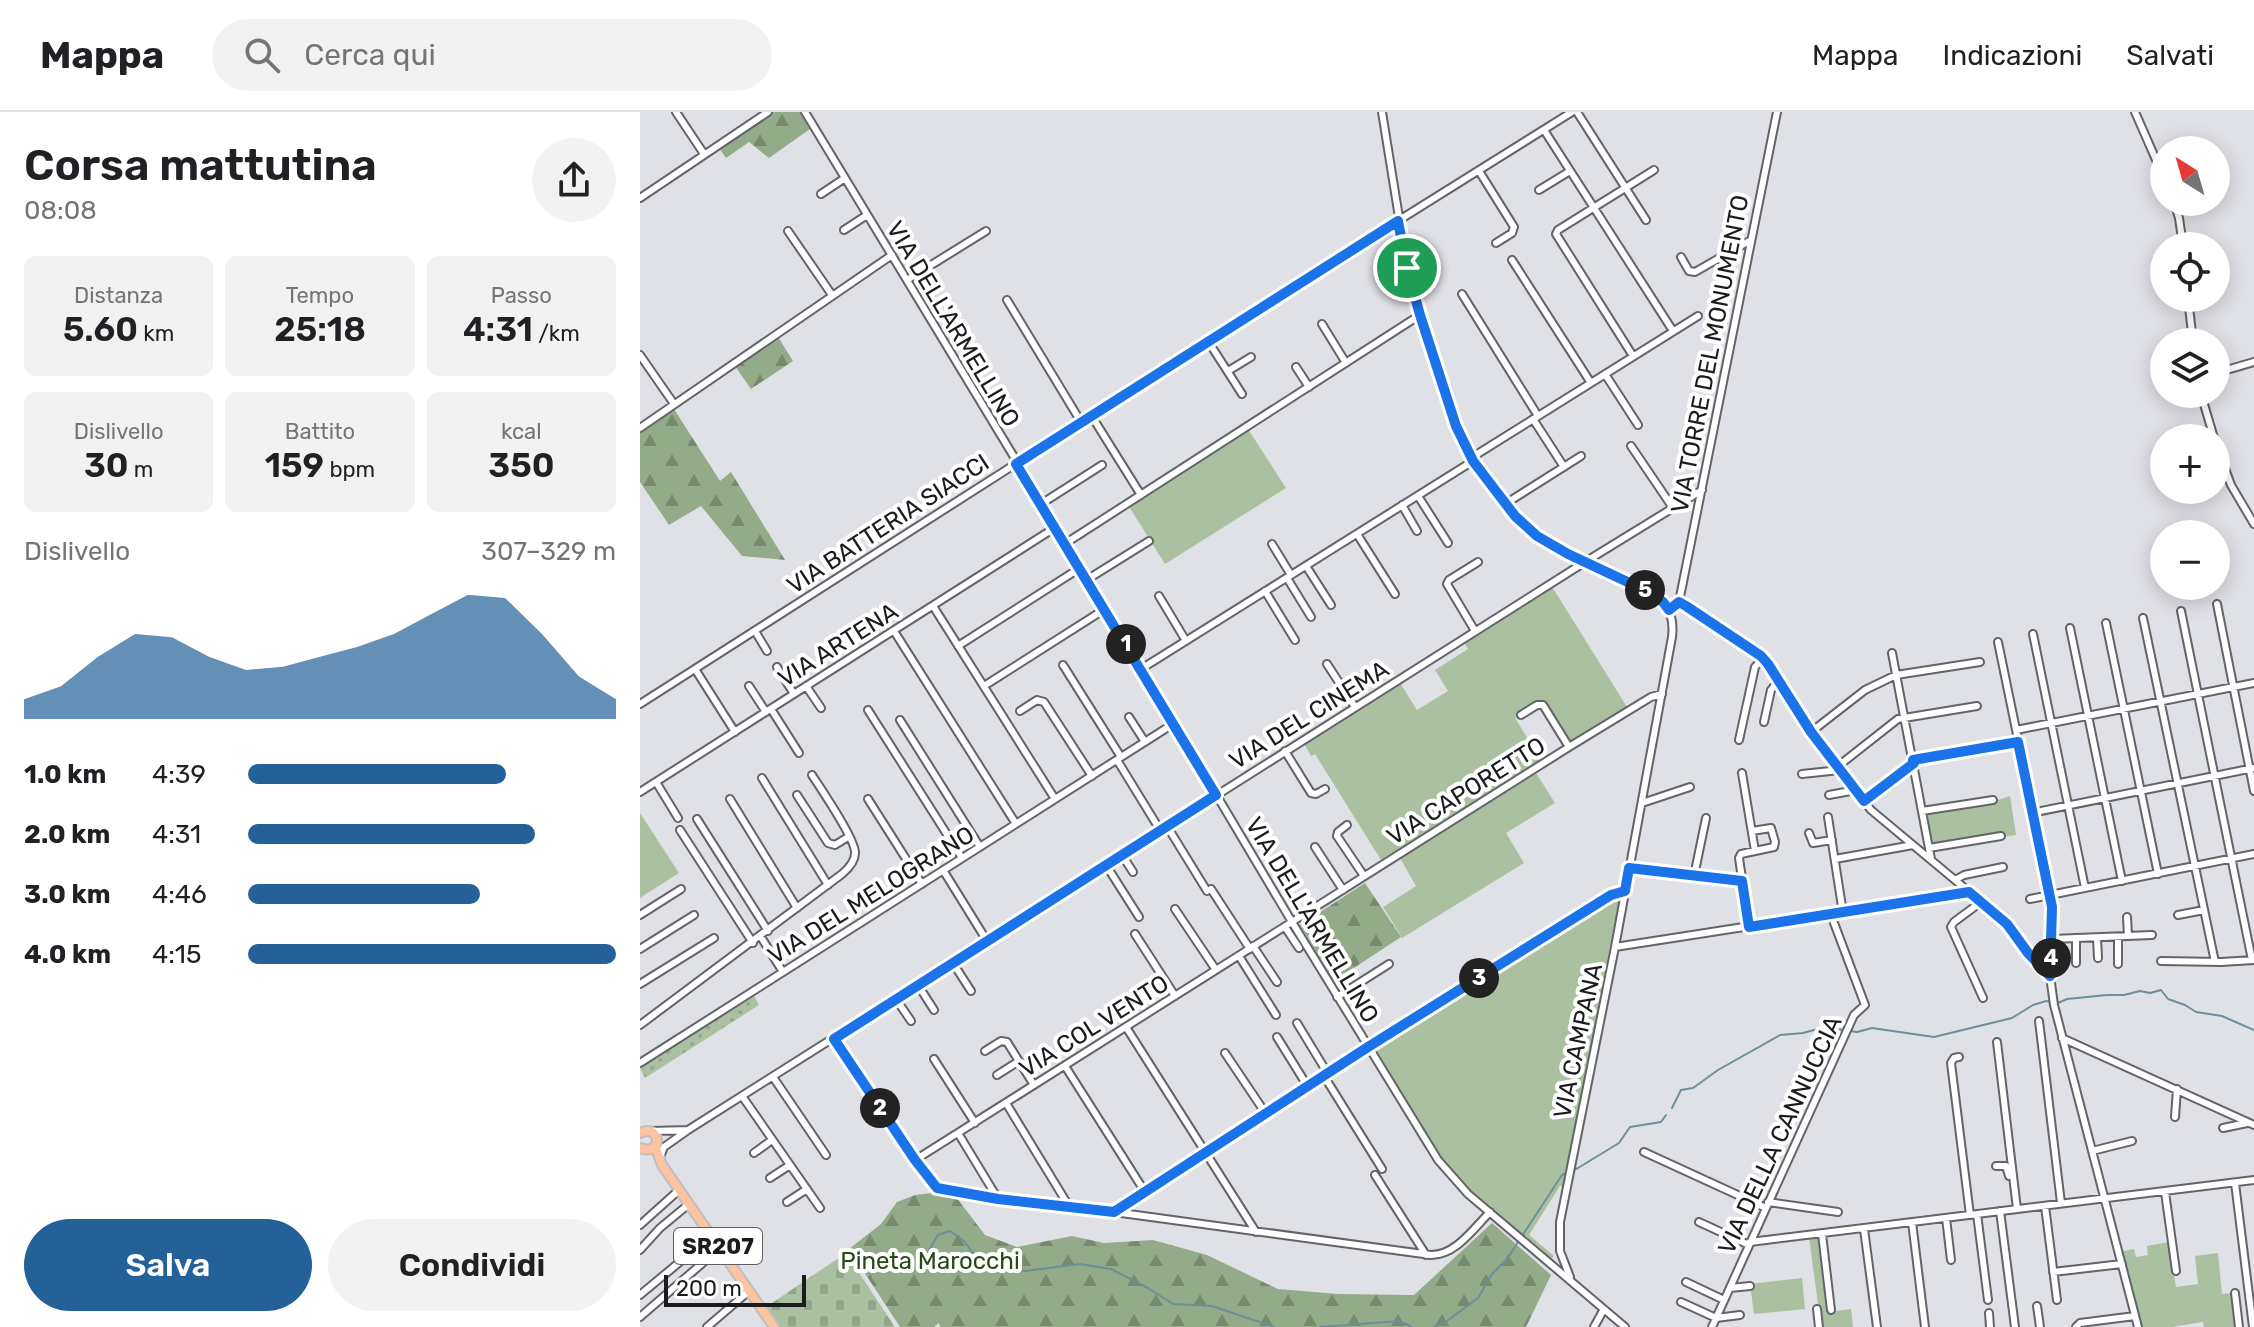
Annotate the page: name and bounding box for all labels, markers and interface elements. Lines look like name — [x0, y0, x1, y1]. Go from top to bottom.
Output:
search box — [212, 19, 772, 91]
text: Mappa — [40, 32, 164, 78]
icon: search — [240, 33, 284, 77]
text: Cerca qui — [304, 37, 436, 73]
text: Mappa — [1812, 39, 1899, 72]
text: Indicazioni — [1943, 39, 2082, 72]
text: Salvati — [2126, 39, 2214, 72]
north arrow — [2150, 136, 2230, 216]
map controls — [2150, 136, 2230, 600]
button: share — [532, 138, 616, 222]
text: Corsa mattutina — [24, 139, 377, 191]
street label: VIA TORRE DEL MONUMENTO — [1665, 193, 1755, 515]
text: 08:08 — [24, 195, 97, 226]
street label: VIA DELL'ARMELLINO — [881, 216, 1025, 432]
button: locate — [2150, 232, 2230, 312]
pin — [1373, 234, 1441, 302]
icon: arrive — [1385, 246, 1429, 290]
text: Distanza — [74, 282, 163, 309]
text: Tempo — [286, 282, 354, 309]
text: Passo — [491, 282, 552, 309]
text: 5.60 — [63, 309, 138, 350]
text: 25:18 — [274, 309, 366, 350]
text: 4:31 — [463, 309, 533, 350]
text: km — [138, 320, 174, 347]
text: /km — [533, 320, 580, 347]
button: layers — [2150, 328, 2230, 408]
text: Dislivello — [74, 418, 164, 445]
text: Battito — [285, 418, 355, 445]
text: kcal — [501, 418, 542, 445]
button: + — [2150, 424, 2230, 504]
text: 30 — [84, 445, 128, 486]
text: 159 — [265, 445, 324, 486]
text: 350 — [488, 445, 554, 486]
street label: VIA BATTERIA SIACCI — [782, 448, 994, 600]
text: m — [128, 456, 153, 483]
text: bpm — [324, 456, 375, 483]
button: − — [2150, 520, 2230, 600]
text: Dislivello — [24, 536, 130, 567]
text: 307–329 m — [481, 536, 616, 567]
pin: 5 — [1625, 570, 1665, 610]
text: 5 — [1638, 576, 1652, 603]
street label: VIA ARTENA — [773, 597, 903, 693]
pin: 1 — [1106, 624, 1146, 664]
text: 1 — [1121, 630, 1131, 657]
street label: VIA DEL CINEMA — [1224, 655, 1394, 775]
street label: VIA CAPORETTO — [1382, 731, 1550, 851]
text: 1.0 km — [24, 759, 106, 790]
text: 4:39 — [152, 759, 206, 790]
street label: VIA DELL'ARMELLINO — [1240, 812, 1384, 1028]
text: 2.0 km — [24, 819, 110, 850]
text: 4:31 — [152, 819, 201, 850]
street label: VIA DEL MELOGRANO — [763, 820, 979, 970]
text: 3.0 km — [24, 879, 111, 910]
text: 4:46 — [152, 879, 207, 910]
pin: 4 — [2031, 938, 2071, 978]
text: 4.0 km — [24, 939, 111, 970]
text: 4:15 — [152, 939, 201, 970]
text: 4 — [2043, 944, 2059, 971]
pin: 3 — [1459, 958, 1499, 998]
street label: VIA CAMPANA — [1548, 961, 1608, 1121]
text: 3 — [1472, 964, 1486, 991]
street label: VIA COL VENTO — [1014, 969, 1174, 1083]
street label: VIA DELLA CANNUCCIA — [1712, 1011, 1848, 1259]
pin: 2 — [860, 1088, 900, 1128]
text: 2 — [873, 1094, 887, 1121]
button: Salva — [24, 1219, 312, 1311]
button: Condividi — [328, 1219, 616, 1311]
road number: SR207 — [674, 1228, 762, 1264]
park label: Pineta Marocchi — [840, 1247, 1020, 1275]
scale bar — [664, 1271, 806, 1307]
text: 200 m — [676, 1275, 742, 1302]

